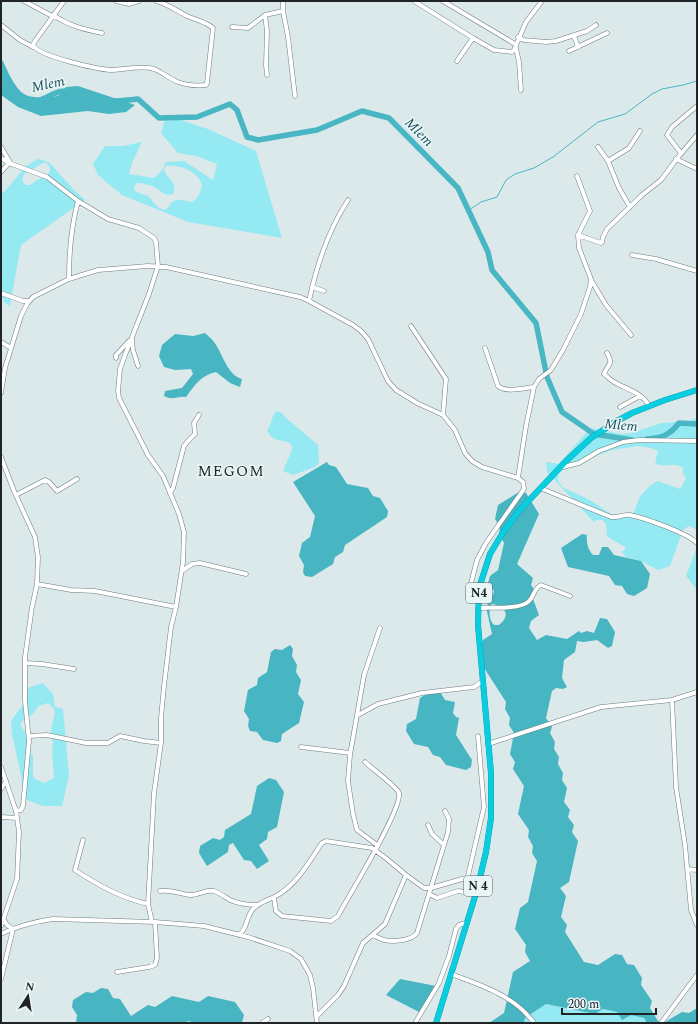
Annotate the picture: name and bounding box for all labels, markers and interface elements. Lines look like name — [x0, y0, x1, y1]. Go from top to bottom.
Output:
water label: Mlem — [29, 70, 67, 98]
water label: Mlem — [400, 113, 438, 151]
water label: Mlem — [603, 413, 639, 437]
district label: MEGOM — [197, 460, 265, 483]
road number: N4 — [466, 583, 492, 603]
road number: N 4 — [464, 876, 492, 896]
north arrow — [8, 976, 48, 1016]
text: N — [24, 977, 36, 996]
scale bar — [562, 990, 656, 1016]
text: 200 m — [568, 995, 599, 1014]

